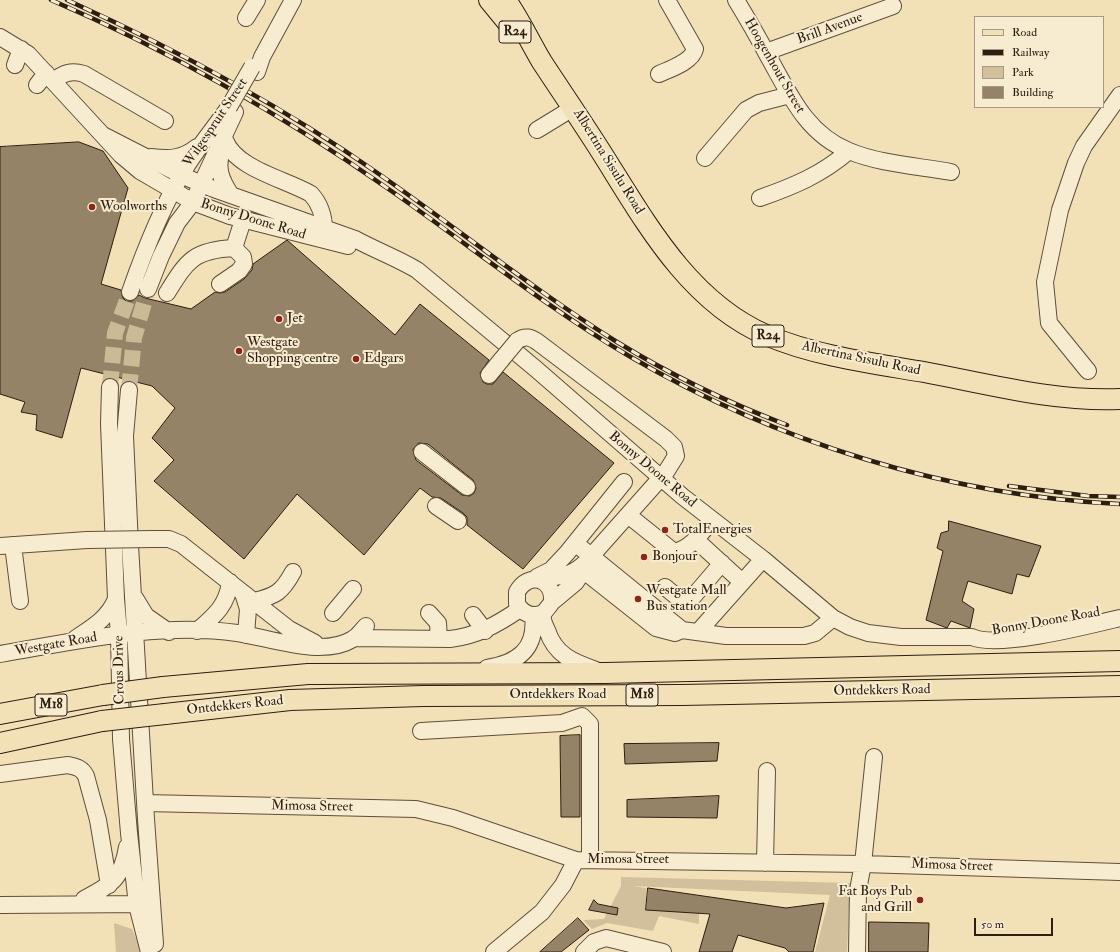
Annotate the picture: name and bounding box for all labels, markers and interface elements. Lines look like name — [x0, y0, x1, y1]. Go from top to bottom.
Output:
street label: Brill Avenue — [795, 9, 865, 49]
street label: Hoogenhout Street — [740, 15, 808, 117]
legend — [974, 16, 1104, 108]
road number: R24 — [499, 21, 531, 43]
text: Road — [1012, 25, 1037, 40]
text: Railway — [1012, 45, 1049, 60]
text: Park — [1012, 65, 1034, 80]
street label: Wilgespruit Street — [180, 75, 252, 171]
text: Building — [1012, 85, 1053, 100]
street label: Albertina Sisulu Road — [569, 106, 647, 218]
street label: Bonny Doone Road — [198, 196, 308, 244]
place label: Woolworths — [100, 199, 167, 215]
marker: Woolworths — [87, 202, 97, 212]
place label: Jet — [287, 311, 303, 327]
marker: Jet — [274, 314, 284, 324]
road number: R24 — [752, 325, 784, 347]
place label: Westgate Shopping centre — [247, 335, 338, 368]
street label: Albertina Sisulu Road — [800, 338, 922, 380]
marker: Westgate Shopping centre — [234, 346, 244, 356]
place label: Edgars — [364, 351, 404, 367]
marker: Edgars — [351, 354, 361, 364]
street label: Bonny Doone Road — [605, 428, 699, 512]
place label: TotalEnergies — [673, 522, 752, 538]
marker: TotalEnergies — [660, 525, 670, 535]
place label: Bonjour — [652, 549, 698, 565]
marker: Bonjour — [639, 552, 649, 562]
place label: Westgate Mall Bus station — [646, 583, 727, 616]
marker: Westgate Mall Bus station — [633, 594, 643, 604]
street label: Bonny Doone Road — [991, 604, 1101, 640]
street label: Westgate Road — [13, 629, 99, 661]
street label: Crous Drive — [111, 635, 129, 705]
street label: Ontdekkers Road — [833, 682, 931, 700]
road number: M18 — [626, 684, 658, 706]
street label: Ontdekkers Road — [510, 687, 606, 703]
street label: Ontdekkers Road — [186, 693, 284, 719]
road number: M18 — [35, 694, 67, 716]
street label: Mimosa Street — [271, 798, 353, 816]
street label: Mimosa Street — [587, 852, 669, 868]
street label: Mimosa Street — [911, 856, 993, 876]
place label: Fat Boys Pub and Grill — [838, 884, 912, 916]
marker: Fat Boys Pub and Grill — [915, 895, 925, 905]
scale bar — [976, 910, 1055, 936]
text: 50 m — [981, 917, 1004, 932]

